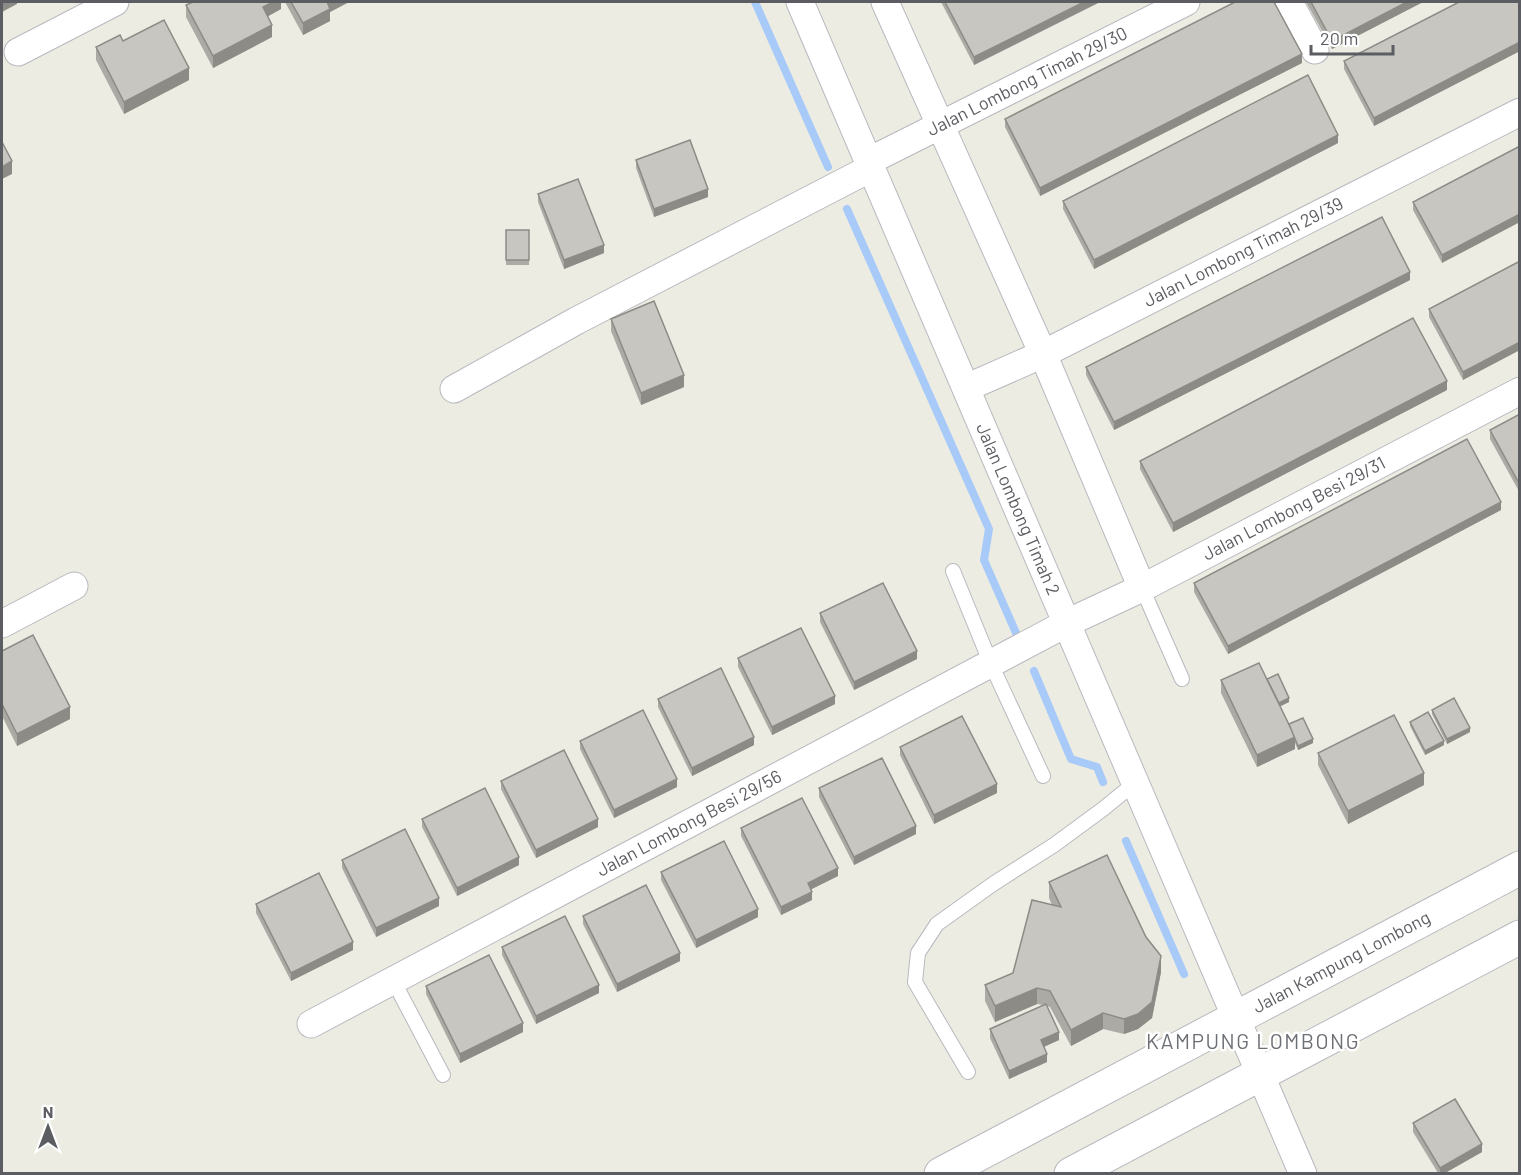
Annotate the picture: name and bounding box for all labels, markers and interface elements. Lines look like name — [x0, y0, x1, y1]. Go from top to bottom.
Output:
scale bar — [1311, 18, 1394, 56]
street label: Jalan Lombong Timah 29/30 — [923, 21, 1131, 140]
text: 20 m — [1320, 27, 1358, 49]
street label: Jalan Lombong Timah 29/39 — [1140, 192, 1346, 311]
street label: Jalan Lombong Timah 2 — [972, 419, 1065, 598]
street label: Jalan Lombong Besi 29/31 — [1199, 451, 1389, 565]
street label: Jalan Lombong Besi 29/56 — [592, 765, 785, 881]
street label: Jalan Kampung Lombong — [1249, 906, 1434, 1017]
district label: KAMPUNG LOMBONG — [1146, 1028, 1360, 1053]
north arrow — [18, 1097, 78, 1157]
text: N — [43, 1102, 53, 1121]

